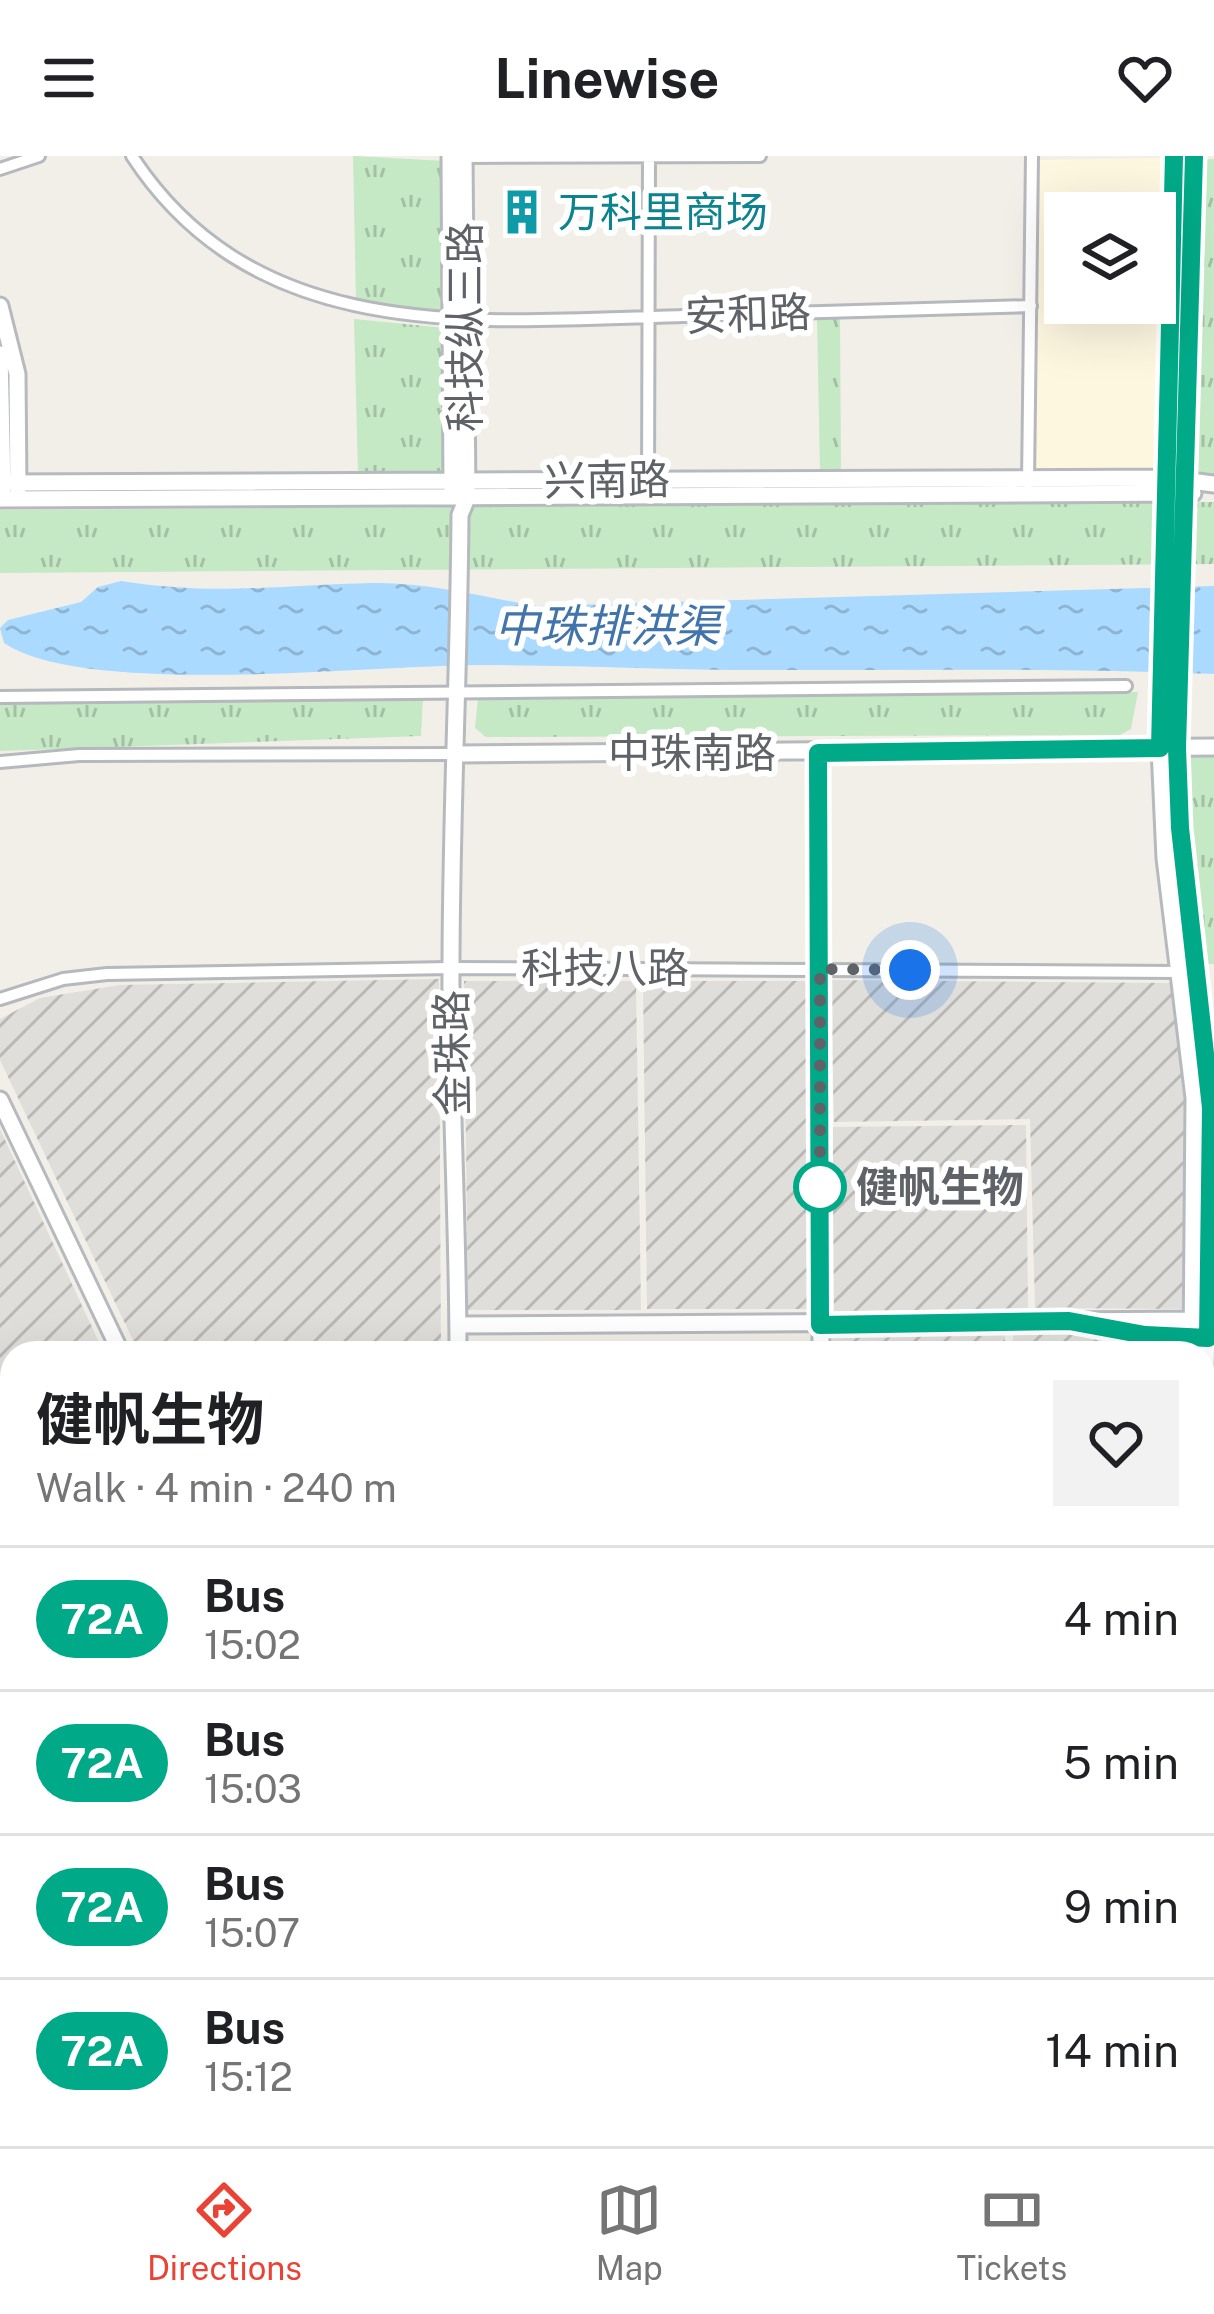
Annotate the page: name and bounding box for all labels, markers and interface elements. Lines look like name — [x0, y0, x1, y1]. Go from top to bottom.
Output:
icon: menu — [36, 45, 102, 111]
icon: heart — [1112, 45, 1178, 111]
text: Linewise — [495, 47, 719, 110]
building icon: 万科里商场 — [497, 187, 547, 237]
place label: 万科里商场 — [558, 187, 768, 236]
map controls — [1044, 192, 1176, 324]
button: layers — [1044, 192, 1176, 324]
street label: 科技纵三路 — [440, 222, 489, 432]
street label: 安和路 — [684, 287, 812, 340]
street label: 兴南路 — [544, 454, 670, 505]
water label: 中珠排洪渠 — [494, 599, 725, 652]
street label: 中珠南路 — [608, 728, 776, 777]
your location — [880, 940, 940, 1000]
street label: 科技八路 — [521, 943, 689, 992]
street label: 金珠路 — [426, 990, 477, 1116]
marker: 健帆生物 — [795, 1162, 845, 1212]
place label: 健帆生物 — [856, 1162, 1024, 1211]
button: heart — [1053, 1380, 1179, 1506]
text: 健帆生物 — [36, 1386, 264, 1453]
text: Walk · 4 min · 240 m — [36, 1465, 397, 1511]
text: Bus — [204, 1569, 285, 1622]
text: 4 min — [1063, 1592, 1179, 1645]
text: 72A — [60, 1594, 144, 1643]
text: 15:02 — [204, 1622, 301, 1668]
text: Bus — [204, 1713, 285, 1766]
text: 5 min — [1063, 1736, 1179, 1789]
text: 72A — [60, 1738, 144, 1787]
text: 15:03 — [204, 1766, 302, 1812]
text: Bus — [204, 1857, 285, 1910]
text: 9 min — [1064, 1880, 1179, 1933]
text: 72A — [60, 1882, 144, 1931]
text: 15:07 — [204, 1910, 300, 1956]
text: Bus — [204, 2001, 285, 2054]
text: 14 min — [1045, 2024, 1179, 2077]
text: 72A — [60, 2026, 144, 2075]
text: 15:12 — [204, 2054, 293, 2100]
tab: Directions — [147, 2177, 302, 2287]
tab: Map — [596, 2177, 663, 2287]
tab: Tickets — [956, 2177, 1067, 2287]

